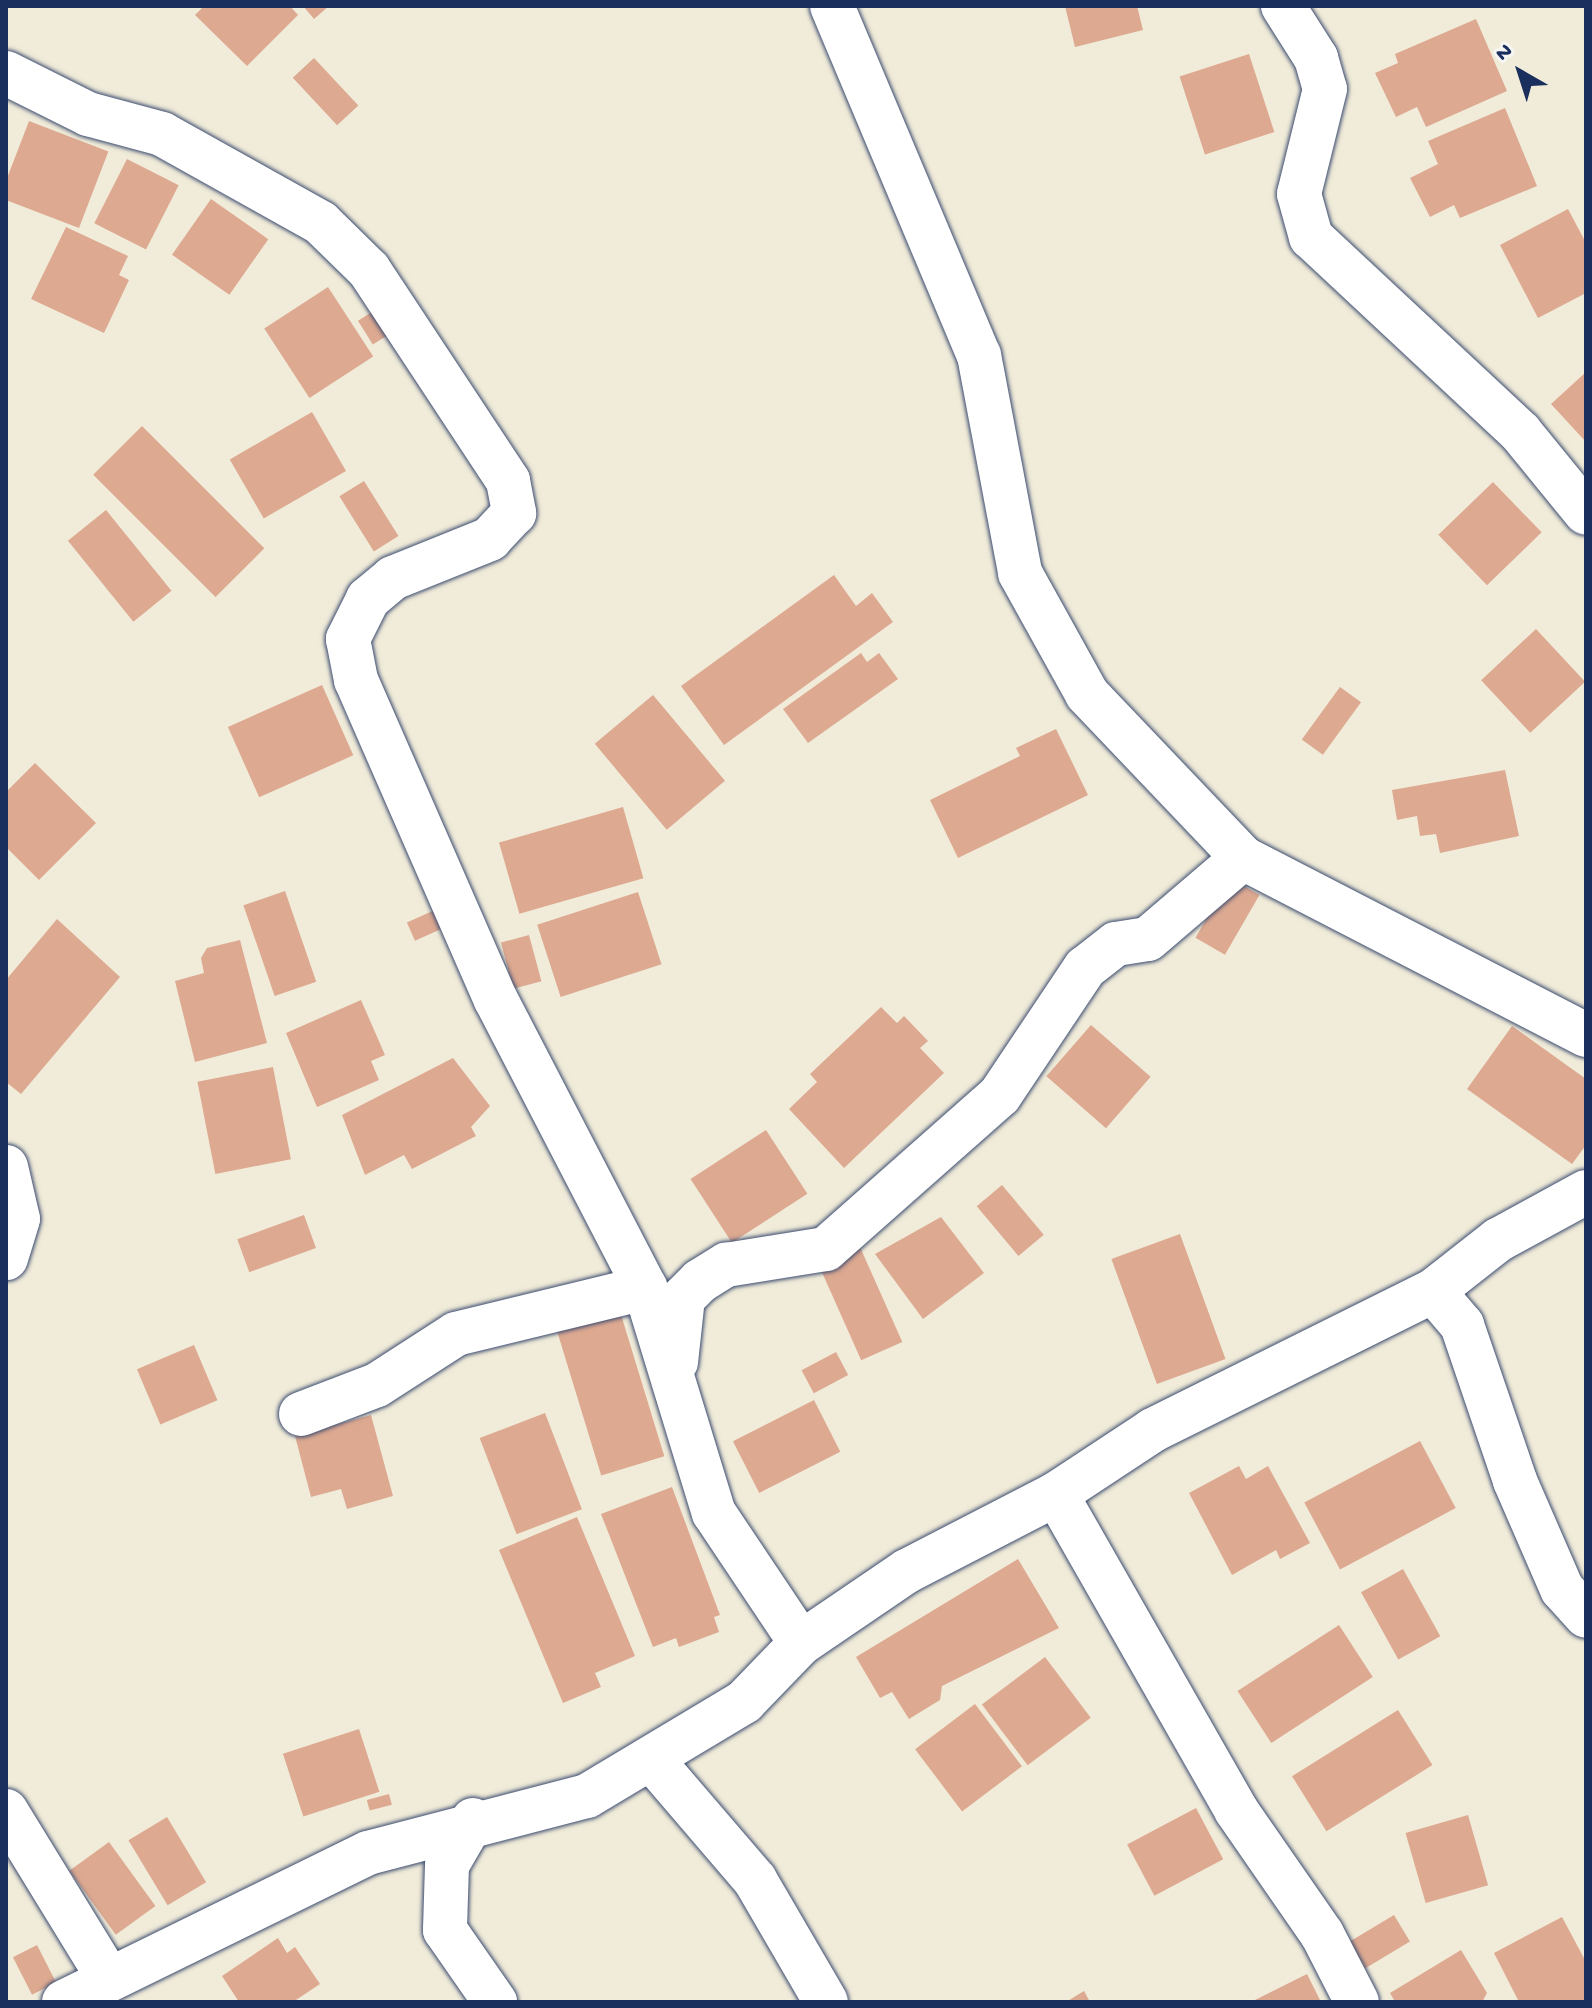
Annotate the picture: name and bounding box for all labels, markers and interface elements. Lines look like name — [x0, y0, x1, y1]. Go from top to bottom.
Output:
north arrow — [1480, 32, 1560, 112]
text: N — [1491, 39, 1519, 68]

